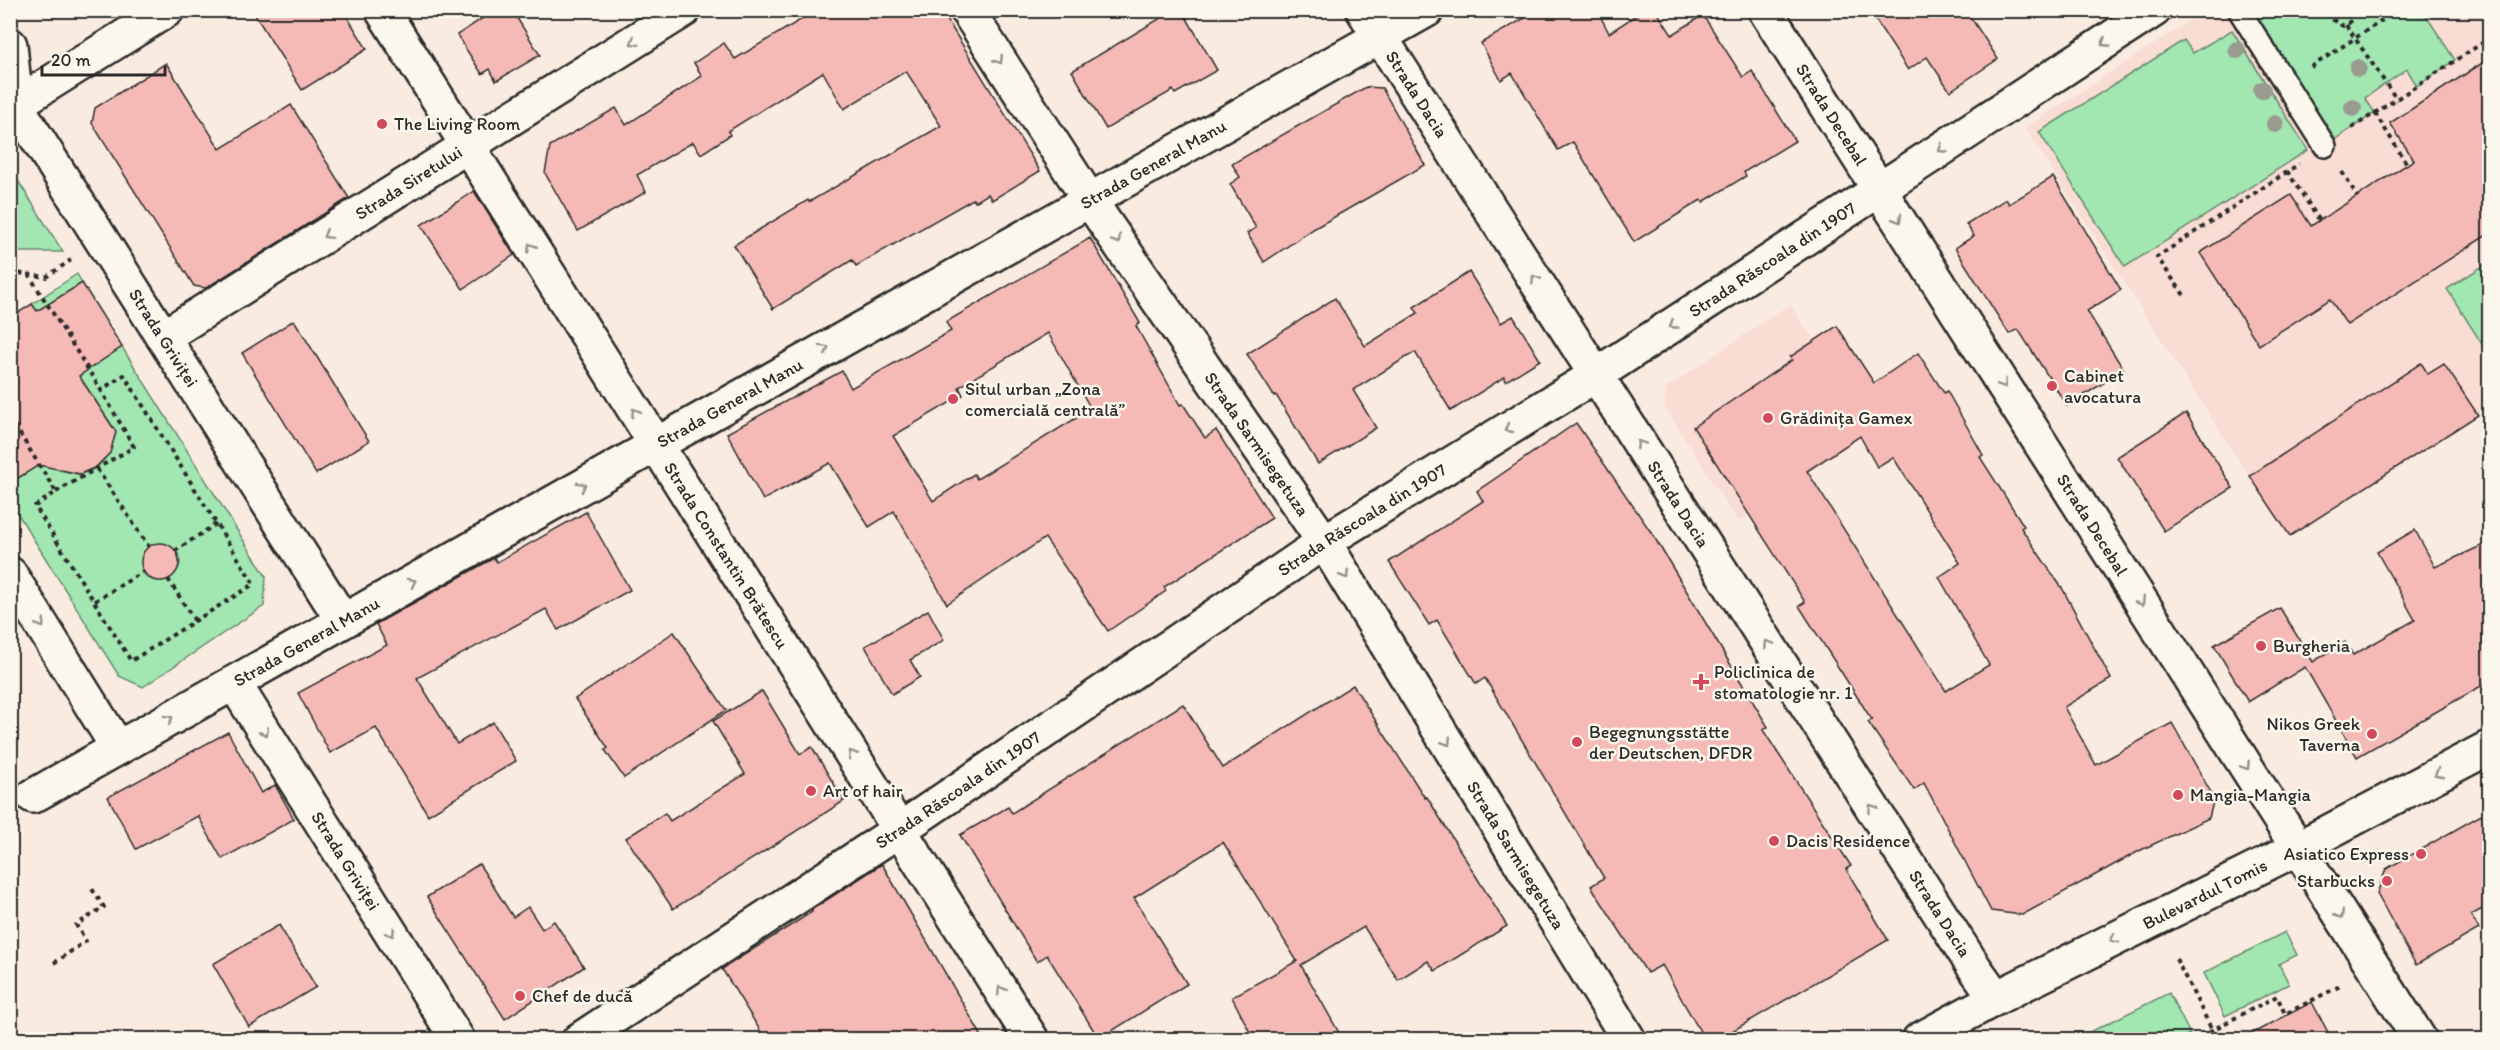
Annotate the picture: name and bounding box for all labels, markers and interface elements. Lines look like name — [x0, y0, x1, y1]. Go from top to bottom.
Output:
one-way arrow — [630, 34, 640, 46]
one-way arrow — [2101, 35, 2111, 47]
scale bar — [42, 39, 165, 77]
street label: Strada Dacia — [1381, 47, 1453, 142]
text: 20 m — [51, 49, 91, 71]
one-way arrow — [992, 53, 1003, 64]
street label: Strada Decebal — [1791, 59, 1872, 170]
place label: The Living Room — [394, 113, 521, 135]
street label: Strada General Manu — [1076, 114, 1230, 214]
marker: The Living Room — [375, 117, 389, 131]
street label: Strada Siretului — [351, 141, 466, 225]
one-way arrow — [1938, 142, 1949, 153]
street label: Strada Răscoala din 1907 — [1685, 197, 1860, 322]
one-way arrow — [1891, 213, 1902, 224]
one-way arrow — [322, 227, 333, 238]
one-way arrow — [1110, 234, 1121, 245]
one-way arrow — [527, 243, 538, 254]
one-way arrow — [1531, 275, 1542, 286]
street label: Strada Griviței — [124, 284, 203, 391]
one-way arrow — [1669, 318, 1680, 329]
one-way arrow — [819, 345, 829, 357]
street label: Strada General Manu — [653, 353, 807, 453]
place label: Cabinet avocatura — [2064, 365, 2141, 408]
street label: Strada Sarmisegetuza — [1200, 368, 1314, 521]
place label: Situl urban „Zona comercială centrală” — [965, 378, 1126, 421]
one-way arrow — [1995, 378, 2007, 388]
marker: Cabinet avocatura — [2045, 379, 2059, 393]
marker: Situl urban „Zona comercială centrală” — [946, 392, 960, 406]
place label: Grădinița Gamex — [1780, 407, 1913, 429]
one-way arrow — [631, 408, 642, 419]
marker: Grădinița Gamex — [1761, 411, 1775, 425]
one-way arrow — [1504, 421, 1514, 433]
one-way arrow — [1636, 440, 1647, 451]
street label: Strada Dacia — [1642, 456, 1714, 552]
street label: Strada Constantin Brătescu — [659, 458, 793, 653]
street label: Strada Răscoala din 1907 — [1273, 459, 1450, 581]
street label: Strada Decebal — [2052, 470, 2133, 580]
one-way arrow — [576, 482, 586, 493]
one-way arrow — [1337, 569, 1348, 580]
one-way arrow — [406, 578, 417, 589]
street label: Strada General Manu — [230, 592, 383, 692]
one-way arrow — [2134, 595, 2145, 606]
one-way arrow — [34, 618, 46, 628]
place label: Burgheria — [2273, 635, 2351, 657]
one-way arrow — [1764, 639, 1775, 650]
marker: Burgheria — [2254, 639, 2268, 653]
place label: Policlinica de stomatologie nr. 1 — [1714, 661, 1853, 704]
marker: Policlinica de stomatologie nr. 1 — [1692, 673, 1710, 691]
place label: Nikos Greek Taverna — [2267, 713, 2361, 756]
one-way arrow — [163, 715, 173, 726]
place label: Begegnungsstätte der Deutschen, DFDR — [1589, 721, 1752, 764]
one-way arrow — [258, 726, 270, 736]
street label: Strada Răscoala din 1907 — [871, 726, 1045, 854]
marker: Nikos Greek Taverna — [2365, 727, 2379, 741]
marker: Begegnungsstätte der Deutschen, DFDR — [1570, 735, 1584, 749]
one-way arrow — [1439, 736, 1451, 746]
one-way arrow — [847, 750, 859, 760]
one-way arrow — [2238, 760, 2250, 770]
one-way arrow — [2433, 767, 2444, 778]
street label: Strada Sarmisegetuza — [1462, 777, 1570, 934]
place label: Art of hair — [823, 780, 903, 802]
marker: Art of hair — [804, 784, 818, 798]
place label: Mangia-Mangia — [2190, 784, 2312, 806]
marker: Mangia-Mangia — [2171, 788, 2185, 802]
one-way arrow — [1868, 804, 1880, 814]
street label: Strada Griviței — [306, 807, 385, 915]
place label: Dacis Residence — [1786, 830, 1910, 852]
marker: Dacis Residence — [1767, 834, 1781, 848]
place label: Asiatico Express — [2284, 843, 2409, 865]
marker: Asiatico Express — [2414, 847, 2428, 861]
street label: Bulevardul Tomis — [2139, 854, 2271, 934]
street label: Strada Dacia — [1904, 866, 1976, 961]
place label: Starbucks — [2297, 870, 2375, 892]
marker: Starbucks — [2380, 874, 2394, 888]
one-way arrow — [2333, 909, 2345, 919]
one-way arrow — [384, 926, 395, 937]
one-way arrow — [2109, 932, 2120, 943]
place label: Chef de ducă — [532, 985, 633, 1007]
one-way arrow — [996, 986, 1008, 996]
marker: Chef de ducă — [513, 989, 527, 1003]

